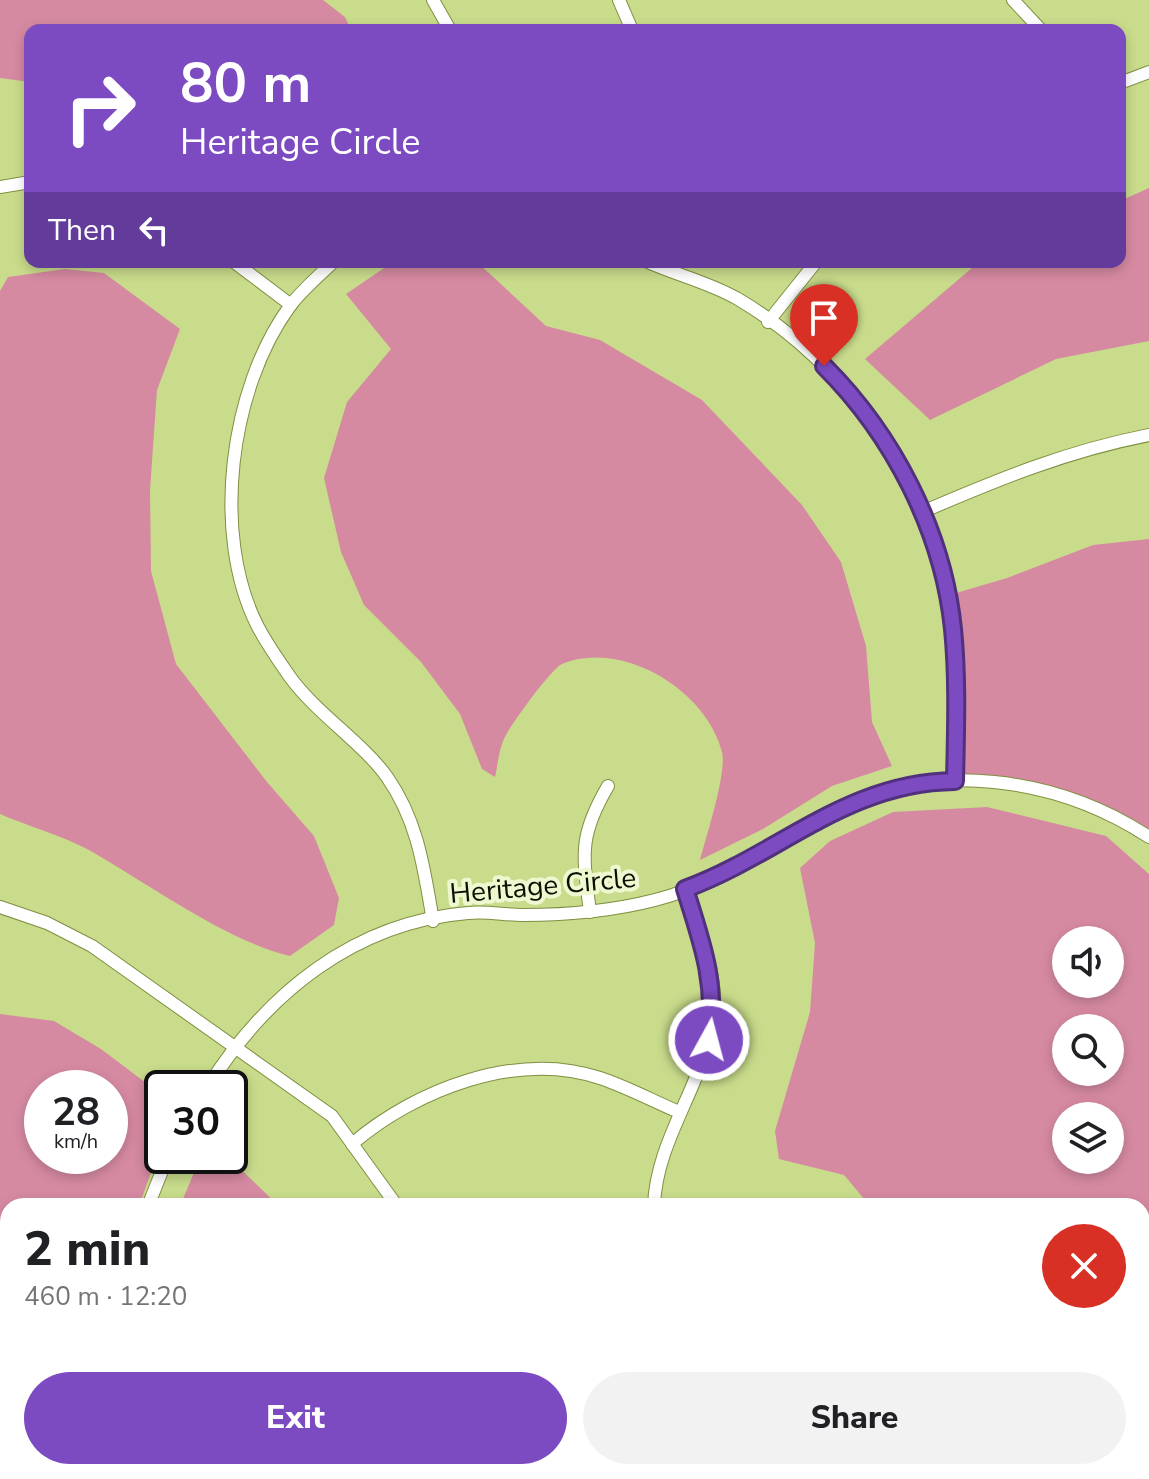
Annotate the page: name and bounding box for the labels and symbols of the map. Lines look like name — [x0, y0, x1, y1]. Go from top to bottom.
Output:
pin — [790, 284, 858, 366]
street label: Heritage Circle — [448, 859, 638, 913]
position arrow — [667, 998, 751, 1082]
speed limit sign: 30 — [144, 1070, 248, 1174]

